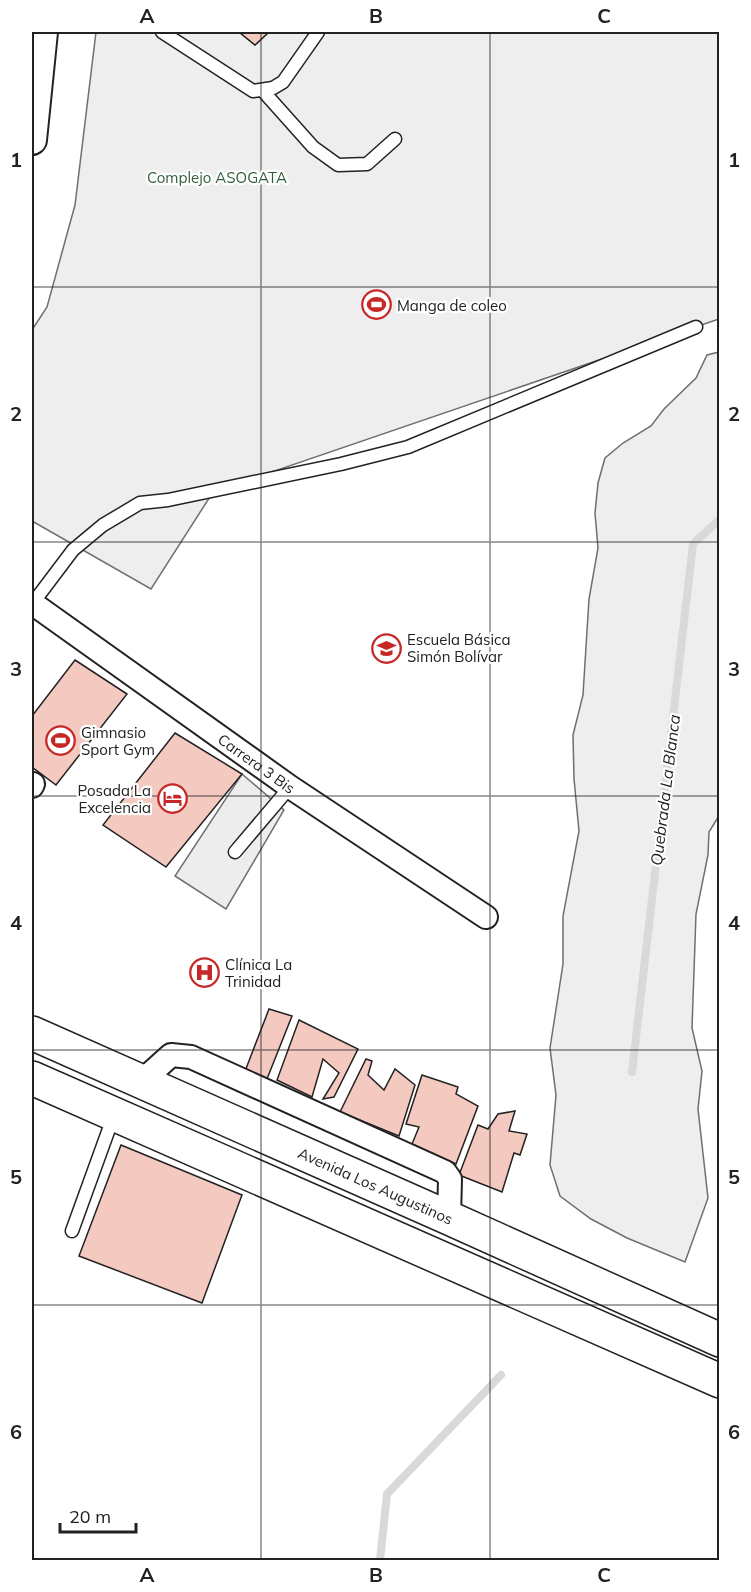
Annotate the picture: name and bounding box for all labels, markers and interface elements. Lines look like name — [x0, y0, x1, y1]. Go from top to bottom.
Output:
text: A — [140, 3, 155, 28]
text: B — [369, 3, 383, 28]
text: C — [597, 3, 611, 28]
text: 1 — [10, 147, 22, 172]
text: 1 — [728, 147, 740, 172]
park label: Complejo ASOGATA — [147, 168, 287, 187]
sports icon: Manga de coleo — [360, 289, 392, 321]
place label: Manga de coleo — [397, 296, 507, 315]
text: 2 — [10, 401, 22, 426]
text: 2 — [728, 401, 740, 426]
place label: Escuela Básica Simón Bolívar — [407, 630, 510, 666]
school or university icon: Escuela Básica Simón Bolívar — [370, 632, 402, 664]
text: 3 — [10, 656, 22, 681]
text: 3 — [728, 656, 740, 681]
water label: Quebrada La Blanca — [646, 713, 684, 867]
place label: Gimnasio Sport Gym — [81, 723, 155, 759]
sports icon: Gimnasio Sport Gym — [44, 725, 76, 757]
street label: Carrera 3 Bis — [214, 729, 299, 797]
place label: Posada La Excelencia — [77, 781, 151, 817]
hotel icon: Posada La Excelencia — [156, 783, 188, 815]
text: 4 — [10, 910, 22, 935]
text: 4 — [728, 910, 740, 935]
place label: Clínica La Trinidad — [225, 955, 292, 991]
hospital icon: Clínica La Trinidad — [188, 957, 220, 989]
street label: Avenida Los Augustinos — [295, 1143, 456, 1228]
text: 5 — [10, 1164, 22, 1189]
text: 5 — [728, 1164, 740, 1189]
text: 6 — [10, 1419, 22, 1444]
text: 6 — [728, 1419, 740, 1444]
scale bar — [60, 1496, 136, 1534]
text: 20 m — [69, 1505, 111, 1528]
text: A — [140, 1562, 155, 1587]
text: B — [369, 1562, 383, 1587]
text: C — [597, 1562, 611, 1587]

